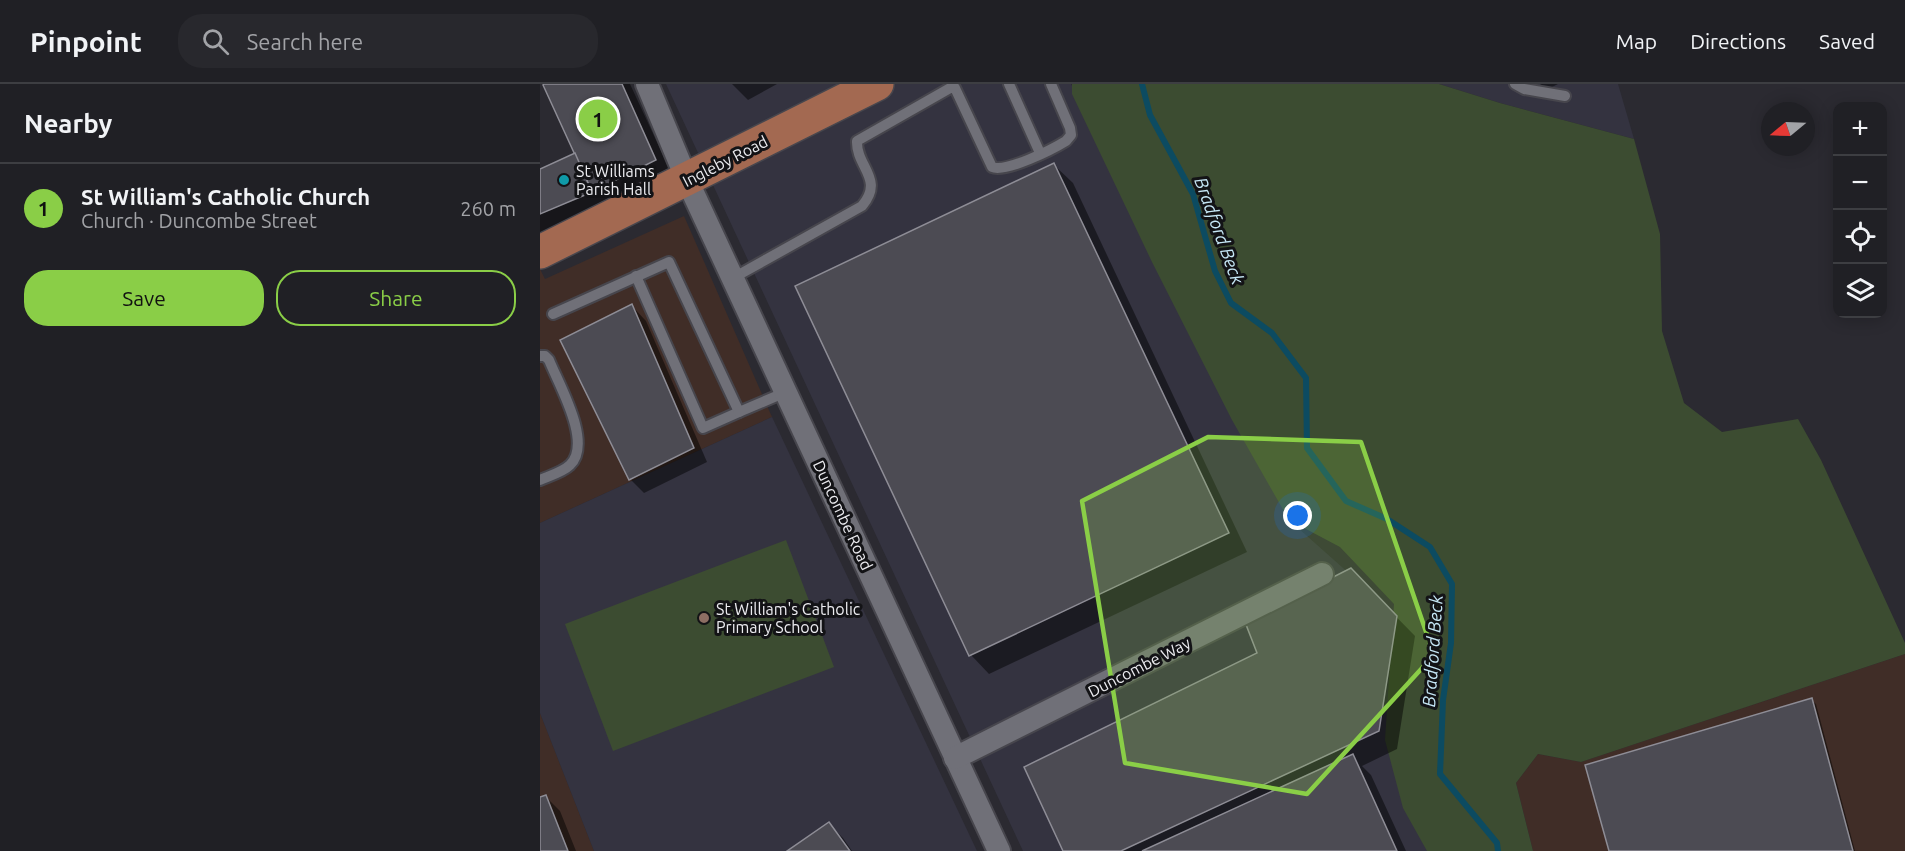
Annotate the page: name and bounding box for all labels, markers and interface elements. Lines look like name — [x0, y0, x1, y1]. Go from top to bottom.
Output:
search box — [178, 14, 598, 68]
icon: search — [199, 25, 232, 58]
text: Pinpoint — [30, 26, 142, 57]
text: Search here — [247, 29, 363, 54]
text: Map — [1616, 29, 1657, 53]
text: Directions — [1690, 29, 1786, 53]
text: Saved — [1819, 29, 1875, 53]
pin: 1 — [578, 96, 618, 141]
north arrow — [1761, 102, 1815, 156]
map controls — [1833, 102, 1887, 318]
button: + — [1833, 102, 1887, 156]
text: Nearby — [24, 109, 112, 138]
street label: Ingleby Road — [679, 132, 771, 190]
button: − — [1833, 156, 1887, 210]
place label: St Williams Parish Hall — [576, 162, 655, 198]
marker: St Williams Parish Hall — [557, 173, 571, 187]
water label: Bradford Beck — [1190, 174, 1249, 288]
text: St William's Catholic Church — [81, 184, 370, 209]
text: 1 — [38, 197, 49, 220]
text: 260 m — [460, 197, 516, 220]
text: Church · Duncombe Street — [81, 209, 317, 232]
button: locate — [1833, 210, 1887, 264]
button: layers — [1833, 264, 1887, 318]
button: Save — [24, 270, 264, 326]
button: Share — [276, 270, 516, 326]
street label: Duncombe Road — [810, 457, 876, 573]
your location — [1283, 501, 1312, 530]
water label: Bradford Beck — [1418, 593, 1447, 708]
place label: St William's Catholic Primary School — [716, 600, 861, 636]
marker: St William's Catholic Primary School — [697, 611, 711, 625]
street label: Duncombe Way — [1085, 633, 1193, 701]

